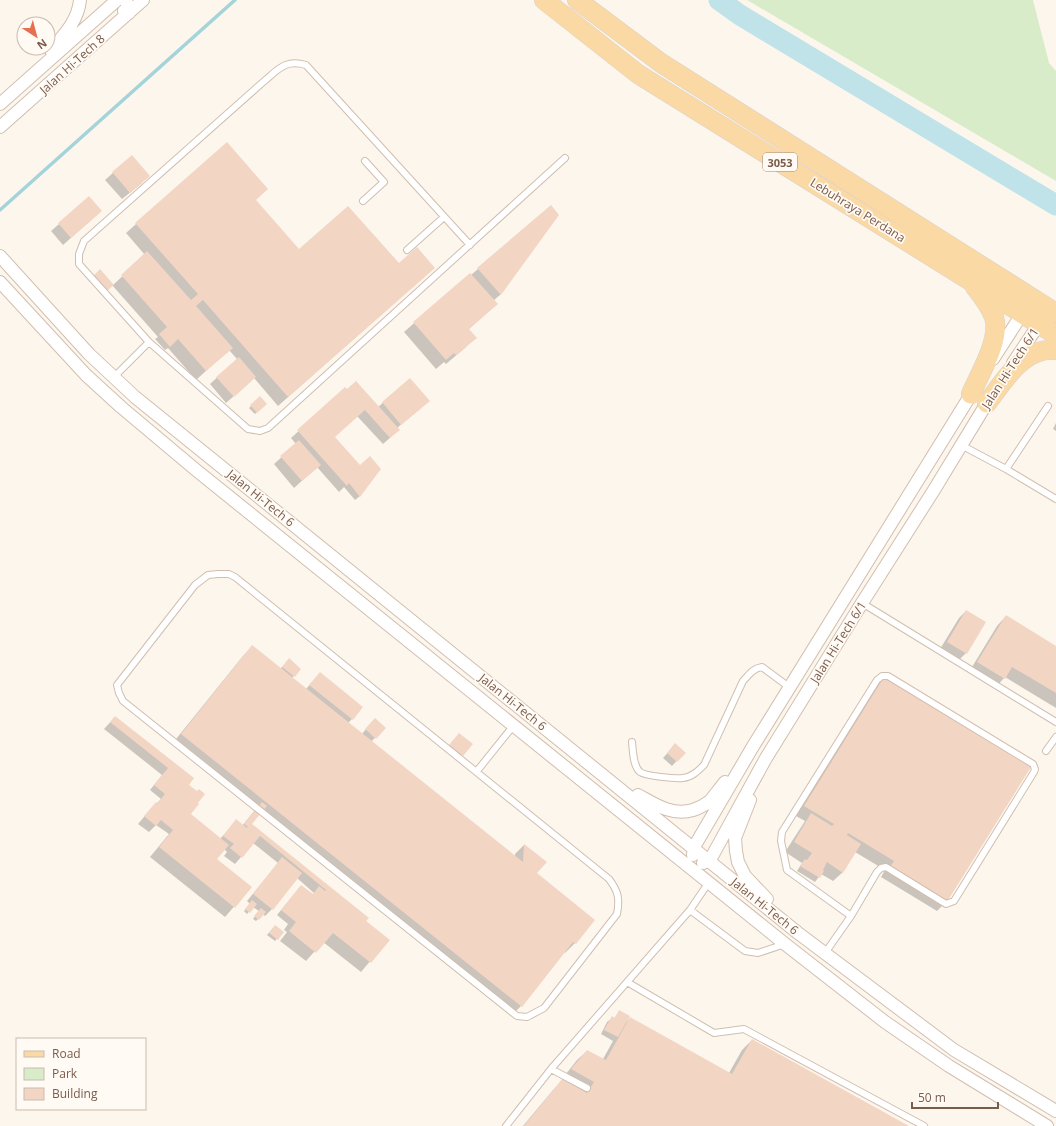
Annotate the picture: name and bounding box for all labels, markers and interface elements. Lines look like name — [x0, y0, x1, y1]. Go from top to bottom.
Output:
north arrow — [16, 16, 56, 56]
street label: Jalan Hi-Tech 8 — [35, 30, 108, 99]
text: N — [34, 36, 50, 53]
road number: 3053 — [763, 153, 797, 171]
street label: Lebuhraya Perdana — [807, 174, 909, 246]
street label: Jalan Hi-Tech 6/1 — [977, 324, 1043, 413]
street label: Jalan Hi-Tech 6 — [223, 465, 298, 531]
street label: Jalan Hi-Tech 6/1 — [805, 598, 870, 687]
street label: Jalan Hi-Tech 6 — [475, 669, 550, 735]
street label: Jalan Hi-Tech 6 — [727, 873, 802, 939]
legend — [16, 1038, 146, 1110]
text: Road — [52, 1045, 81, 1062]
text: Park — [52, 1065, 78, 1082]
scale bar — [912, 1084, 998, 1110]
text: Building — [52, 1085, 98, 1102]
text: 50 m — [918, 1089, 946, 1106]

